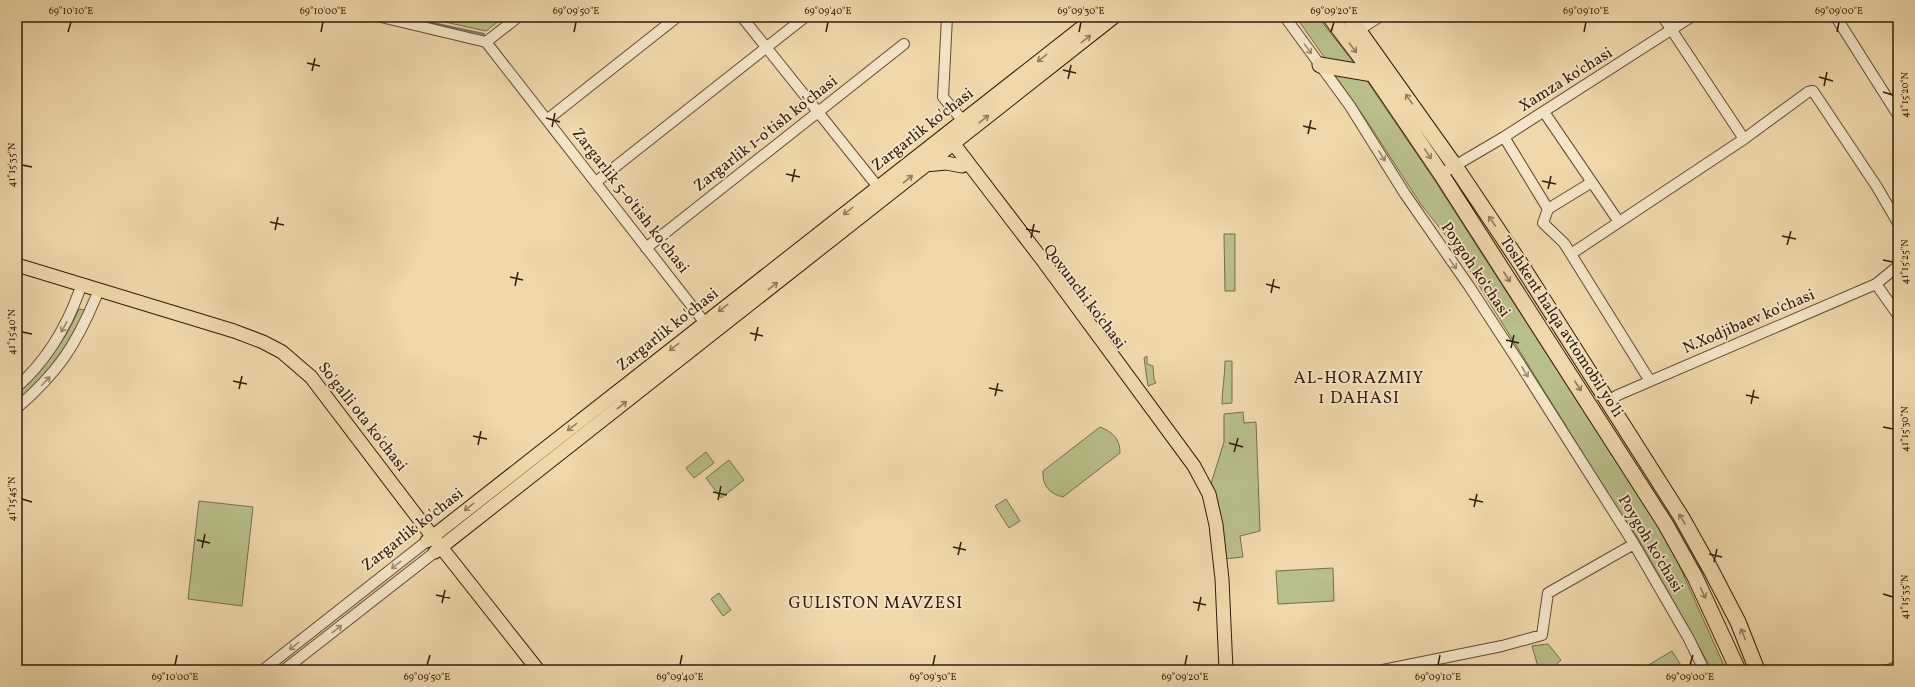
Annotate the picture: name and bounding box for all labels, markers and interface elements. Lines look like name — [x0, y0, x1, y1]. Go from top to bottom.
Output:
text: 69°10'10"E — [49, 4, 93, 18]
text: 69°10'00"E — [300, 4, 346, 18]
text: 69°09'50"E — [553, 4, 599, 18]
text: 69°09'40"E — [805, 4, 851, 18]
text: 69°09'30"E — [1058, 4, 1104, 18]
text: 69°09'20"E — [1310, 4, 1358, 18]
text: 69°09'10"E — [1563, 4, 1609, 18]
text: 69°09'00"E — [1815, 4, 1863, 18]
one-way arrow — [1081, 34, 1092, 43]
one-way arrow — [1349, 42, 1358, 53]
street label: Xamza ko'chasi — [1515, 42, 1617, 118]
one-way arrow — [1304, 43, 1312, 54]
one-way arrow — [1036, 54, 1047, 63]
street label: Zargarlik 1-o'tish ko'chasi — [689, 71, 843, 197]
text: 41°15'20"N — [1898, 71, 1912, 118]
street label: Zargarlik ko'chasi — [867, 83, 979, 177]
one-way arrow — [1405, 94, 1413, 105]
one-way arrow — [978, 115, 989, 124]
street label: Zargarlik 5-o'tish ko'chasi — [566, 124, 694, 278]
text: 41°15'35"N — [5, 142, 19, 188]
one-way arrow — [1424, 149, 1432, 160]
one-way arrow — [1378, 150, 1386, 161]
one-way arrow — [902, 174, 913, 183]
one-way arrow — [842, 206, 853, 215]
one-way arrow — [1487, 215, 1496, 226]
street label: Poygoh koʻchasi — [1435, 218, 1515, 322]
street label: Toshkent halqa avtomobil yo'li — [1494, 232, 1628, 422]
text: 41°15'25"N — [1898, 239, 1912, 285]
street label: Qovunchi ko'chasi — [1037, 240, 1131, 354]
one-way arrow — [1449, 258, 1458, 269]
one-way arrow — [1504, 271, 1512, 283]
one-way arrow — [767, 281, 778, 290]
street label: Zargarlik ko'chasi — [612, 283, 724, 377]
street label: N.Xodjibaev ko'chasi — [1680, 284, 1818, 360]
one-way arrow — [718, 304, 729, 313]
text: 41°15'40"N — [5, 308, 19, 355]
one-way arrow — [59, 321, 67, 333]
one-way arrow — [668, 343, 679, 351]
street label: So'galli ota ko'chasi — [312, 358, 412, 476]
district label: AL-HORAZMIY 1 DAHASI — [1294, 367, 1424, 410]
one-way arrow — [1521, 367, 1530, 378]
one-way arrow — [41, 376, 50, 386]
one-way arrow — [1574, 380, 1582, 391]
one-way arrow — [616, 401, 627, 409]
text: 41°15'30"N — [1898, 405, 1912, 452]
one-way arrow — [566, 423, 577, 431]
text: 41°15'45"N — [5, 476, 19, 521]
street label: Zargarlik ko'chasi — [357, 483, 469, 577]
street label: Poygoh koʻchasi — [1612, 491, 1688, 597]
one-way arrow — [464, 503, 475, 512]
one-way arrow — [1678, 514, 1686, 525]
one-way arrow — [391, 561, 401, 570]
text: 41°15'35"N — [1898, 574, 1912, 620]
one-way arrow — [1700, 587, 1707, 599]
district label: GULISTON MAVZESI — [789, 592, 963, 615]
one-way arrow — [332, 624, 343, 633]
one-way arrow — [1738, 628, 1746, 640]
one-way arrow — [289, 642, 300, 650]
text: 69°10'00"E — [152, 670, 198, 684]
text: 69°09'50"E — [404, 670, 450, 684]
text: 69°09'40"E — [657, 670, 703, 684]
text: 69°09'30"E — [910, 670, 956, 684]
text: 69°09'20"E — [1161, 670, 1209, 684]
text: 69°09'10"E — [1415, 670, 1461, 684]
text: 69°09'00"E — [1666, 670, 1714, 684]

